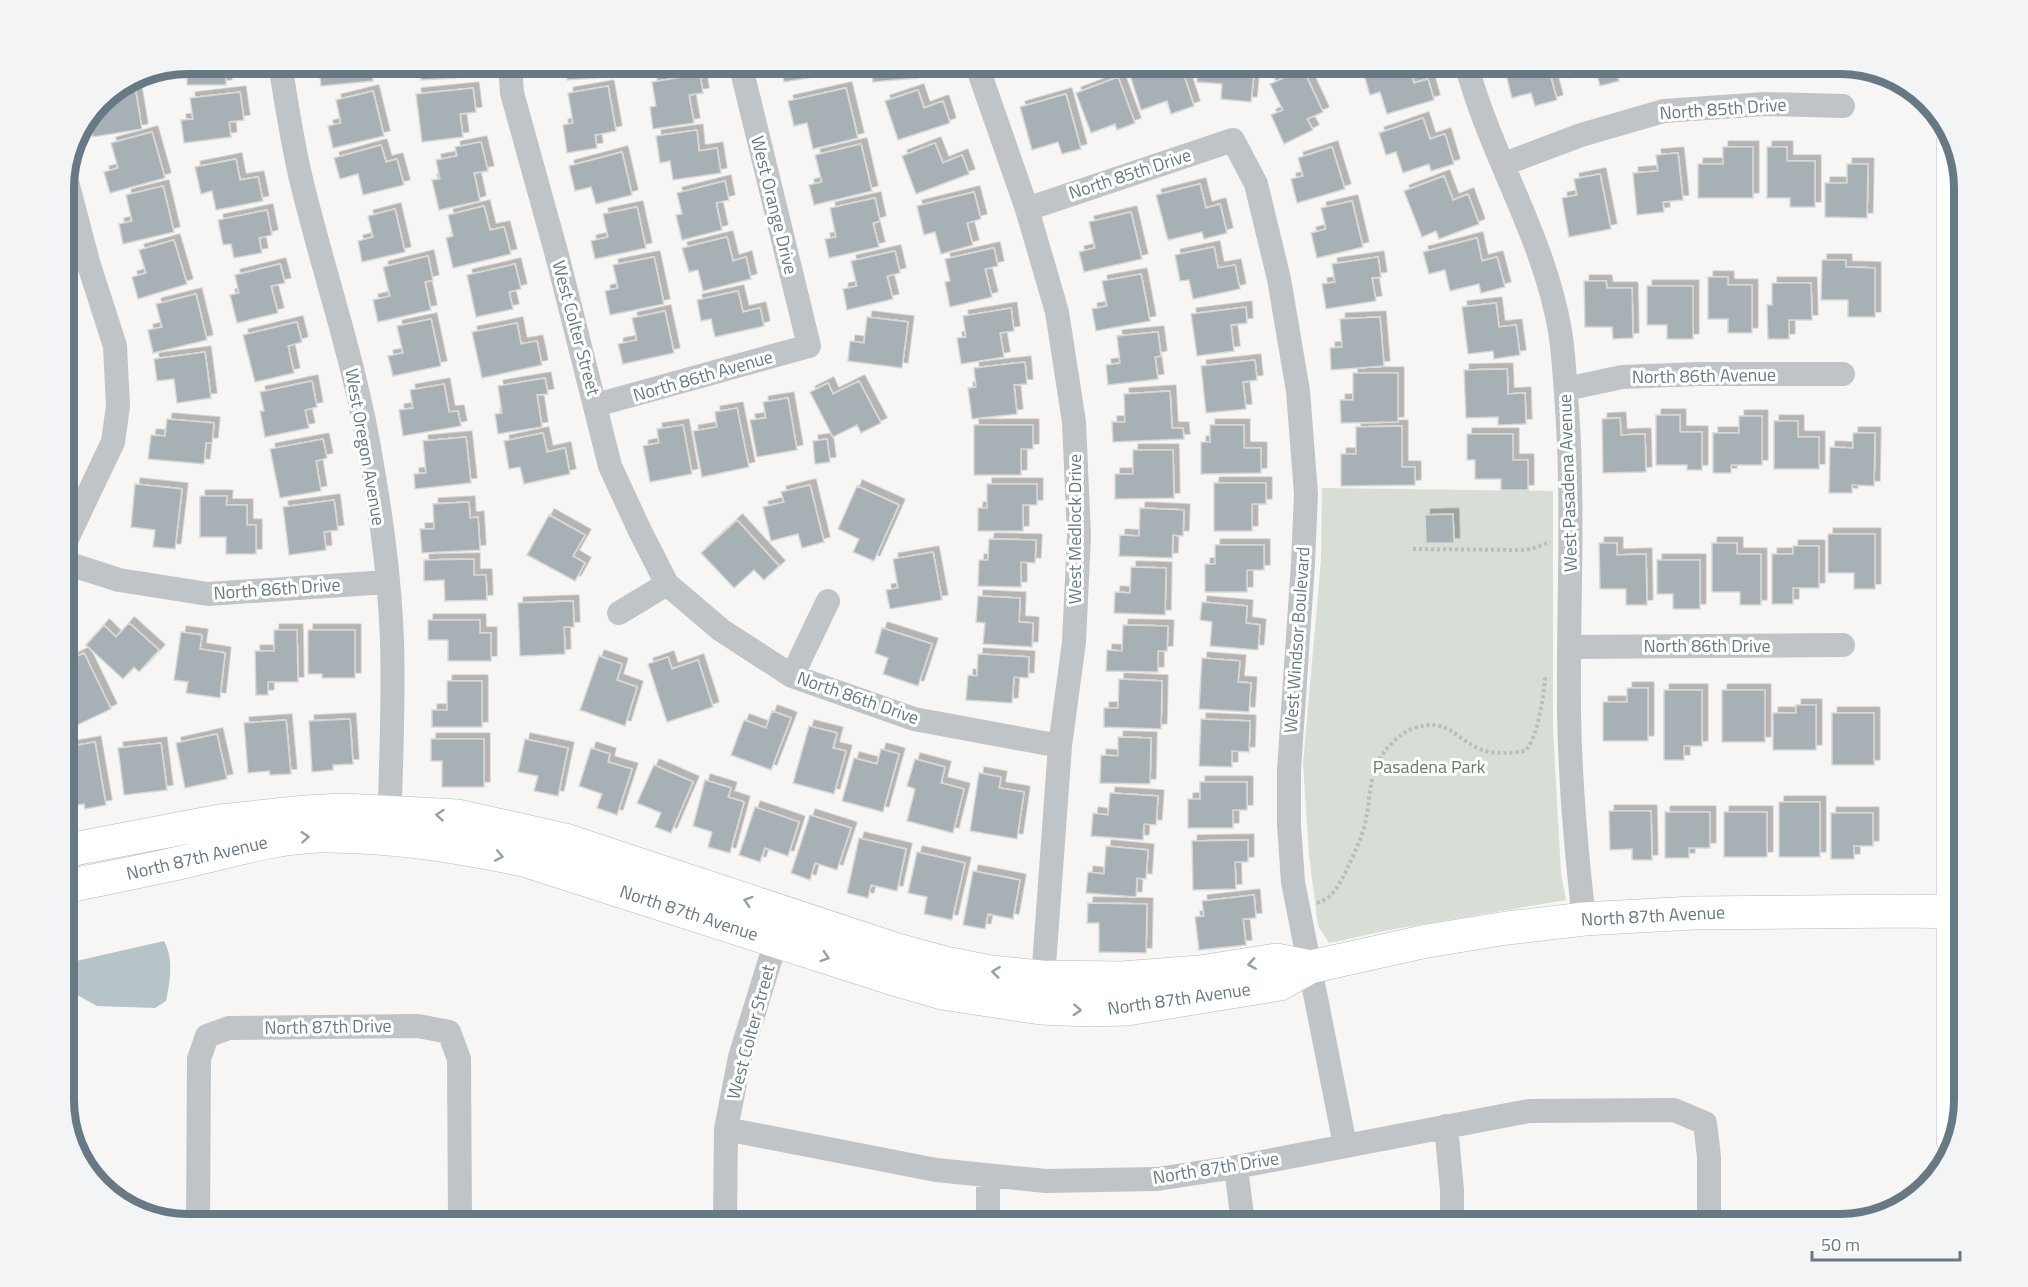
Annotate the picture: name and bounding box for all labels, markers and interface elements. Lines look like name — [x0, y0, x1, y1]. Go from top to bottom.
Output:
street label: North 85th Drive — [1659, 91, 1787, 126]
street label: West Orange Drive — [744, 133, 805, 277]
street label: North 85th Drive — [1065, 141, 1195, 206]
street label: West Colter Street — [546, 257, 608, 399]
street label: North 86th Avenue — [630, 343, 776, 408]
street label: North 86th Avenue — [1632, 361, 1776, 390]
street label: West Oregon Avenue — [338, 366, 393, 528]
street label: West Pasadena Avenue — [1551, 394, 1584, 572]
street label: West Medlock Drive — [1061, 454, 1088, 604]
street label: West Windsor Boulevard — [1277, 546, 1316, 734]
street label: North 86th Drive — [213, 571, 341, 606]
street label: North 86th Drive — [1643, 632, 1771, 659]
street label: North 86th Drive — [794, 664, 923, 731]
park label: Pasadena Park — [1373, 753, 1486, 780]
one-way arrow — [435, 809, 444, 822]
street label: North 87th Avenue — [124, 828, 270, 887]
one-way arrow — [301, 831, 310, 844]
one-way arrow — [494, 849, 504, 862]
street label: North 87th Avenue — [616, 877, 762, 948]
one-way arrow — [743, 895, 754, 908]
street label: North 87th Avenue — [1580, 898, 1726, 933]
one-way arrow — [819, 950, 830, 962]
one-way arrow — [1248, 957, 1257, 969]
street label: West Colter Street — [720, 961, 782, 1102]
one-way arrow — [991, 967, 1000, 979]
street label: North 87th Avenue — [1106, 975, 1252, 1022]
one-way arrow — [1072, 1003, 1081, 1016]
street label: North 87th Drive — [264, 1012, 392, 1041]
street label: North 87th Drive — [1151, 1144, 1281, 1191]
scale bar — [1812, 1224, 1960, 1262]
text: 50 m — [1821, 1231, 1860, 1258]

